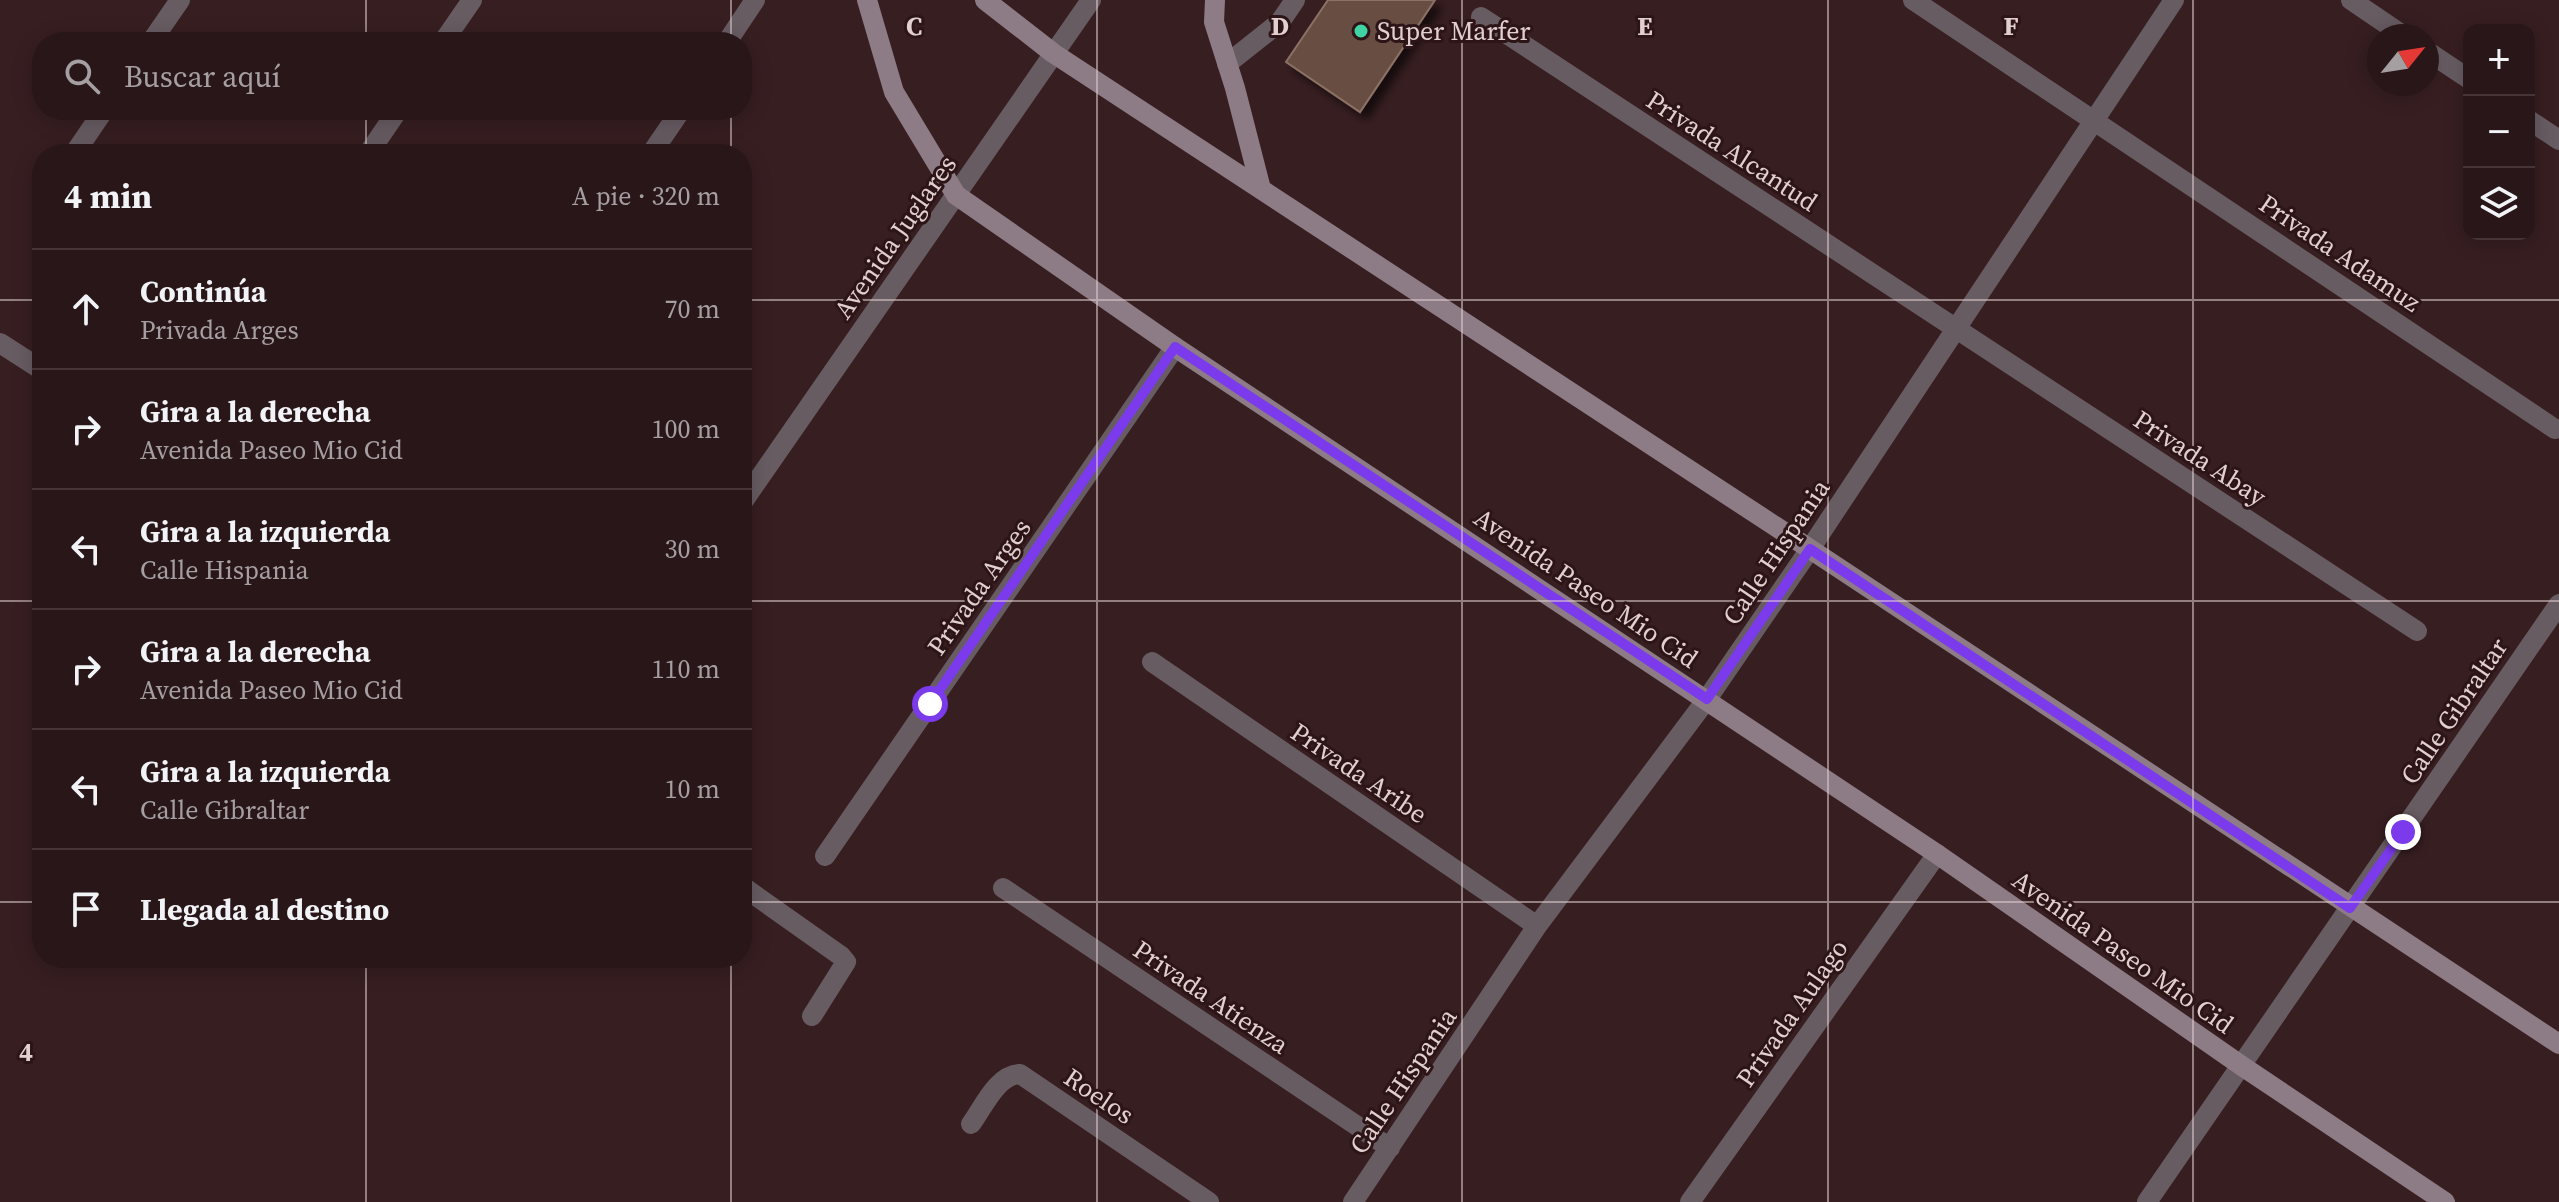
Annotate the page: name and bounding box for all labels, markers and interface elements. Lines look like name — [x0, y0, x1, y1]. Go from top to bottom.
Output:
text: C — [906, 8, 922, 44]
text: D — [1271, 8, 1289, 44]
text: E — [1637, 8, 1653, 44]
text: F — [2003, 8, 2019, 44]
place label: Super Marfer — [1377, 13, 1531, 49]
marker: Super Marfer — [1352, 22, 1370, 40]
north arrow — [2367, 24, 2439, 96]
map controls — [2463, 24, 2535, 240]
button: + — [2463, 24, 2535, 96]
search box — [32, 32, 752, 120]
icon: search — [60, 54, 104, 98]
text: Buscar aquí — [124, 56, 281, 97]
street label: Privada Alcantud — [1639, 82, 1825, 220]
button: − — [2463, 96, 2535, 168]
street label: Avenida Juglares — [825, 148, 965, 326]
button: layers — [2463, 168, 2535, 240]
text: 4 min — [64, 173, 152, 219]
text: A pie · 320 m — [572, 178, 720, 214]
street label: Privada Adamuz — [2252, 186, 2428, 321]
text: Continúa — [140, 271, 267, 312]
icon: ahead — [64, 287, 108, 331]
text: 70 m — [665, 291, 720, 327]
text: Privada Arges — [140, 312, 299, 348]
text: Gira a la derecha — [140, 391, 371, 432]
street label: Privada Abay — [2127, 402, 2274, 515]
icon: right — [64, 407, 108, 451]
text: 100 m — [652, 411, 720, 447]
text: Avenida Paseo Mio Cid — [140, 432, 403, 468]
street label: Calle Hispania — [1714, 471, 1839, 632]
street label: Avenida Paseo Mio Cid — [1467, 500, 1705, 677]
text: Gira a la izquierda — [140, 511, 390, 552]
street label: Privada Arges — [919, 512, 1039, 662]
icon: left — [64, 527, 108, 571]
text: 30 m — [665, 531, 720, 567]
text: Calle Hispania — [140, 552, 309, 588]
text: Gira a la derecha — [140, 631, 371, 672]
street label: Calle Gibraltar — [2392, 631, 2516, 791]
icon: right — [64, 647, 108, 691]
text: 110 m — [652, 651, 720, 687]
text: Avenida Paseo Mio Cid — [140, 672, 403, 708]
route start — [912, 686, 948, 722]
street label: Privada Aribe — [1284, 714, 1434, 832]
text: Gira a la izquierda — [140, 751, 390, 792]
icon: left — [64, 767, 108, 811]
text: 10 m — [665, 771, 720, 807]
text: Calle Gibraltar — [140, 792, 309, 828]
route end — [2385, 814, 2421, 850]
street label: Avenida Paseo Mio Cid — [2005, 862, 2241, 1042]
icon: arrive — [64, 887, 108, 931]
text: Llegada al destino — [140, 889, 389, 930]
street label: Privada Atienza — [1126, 932, 1296, 1063]
street label: Privada Aulago — [1728, 932, 1856, 1094]
street label: Calle Hispania — [1341, 1000, 1466, 1161]
text: 4 — [19, 1034, 33, 1070]
street label: Roelos — [1057, 1059, 1141, 1133]

